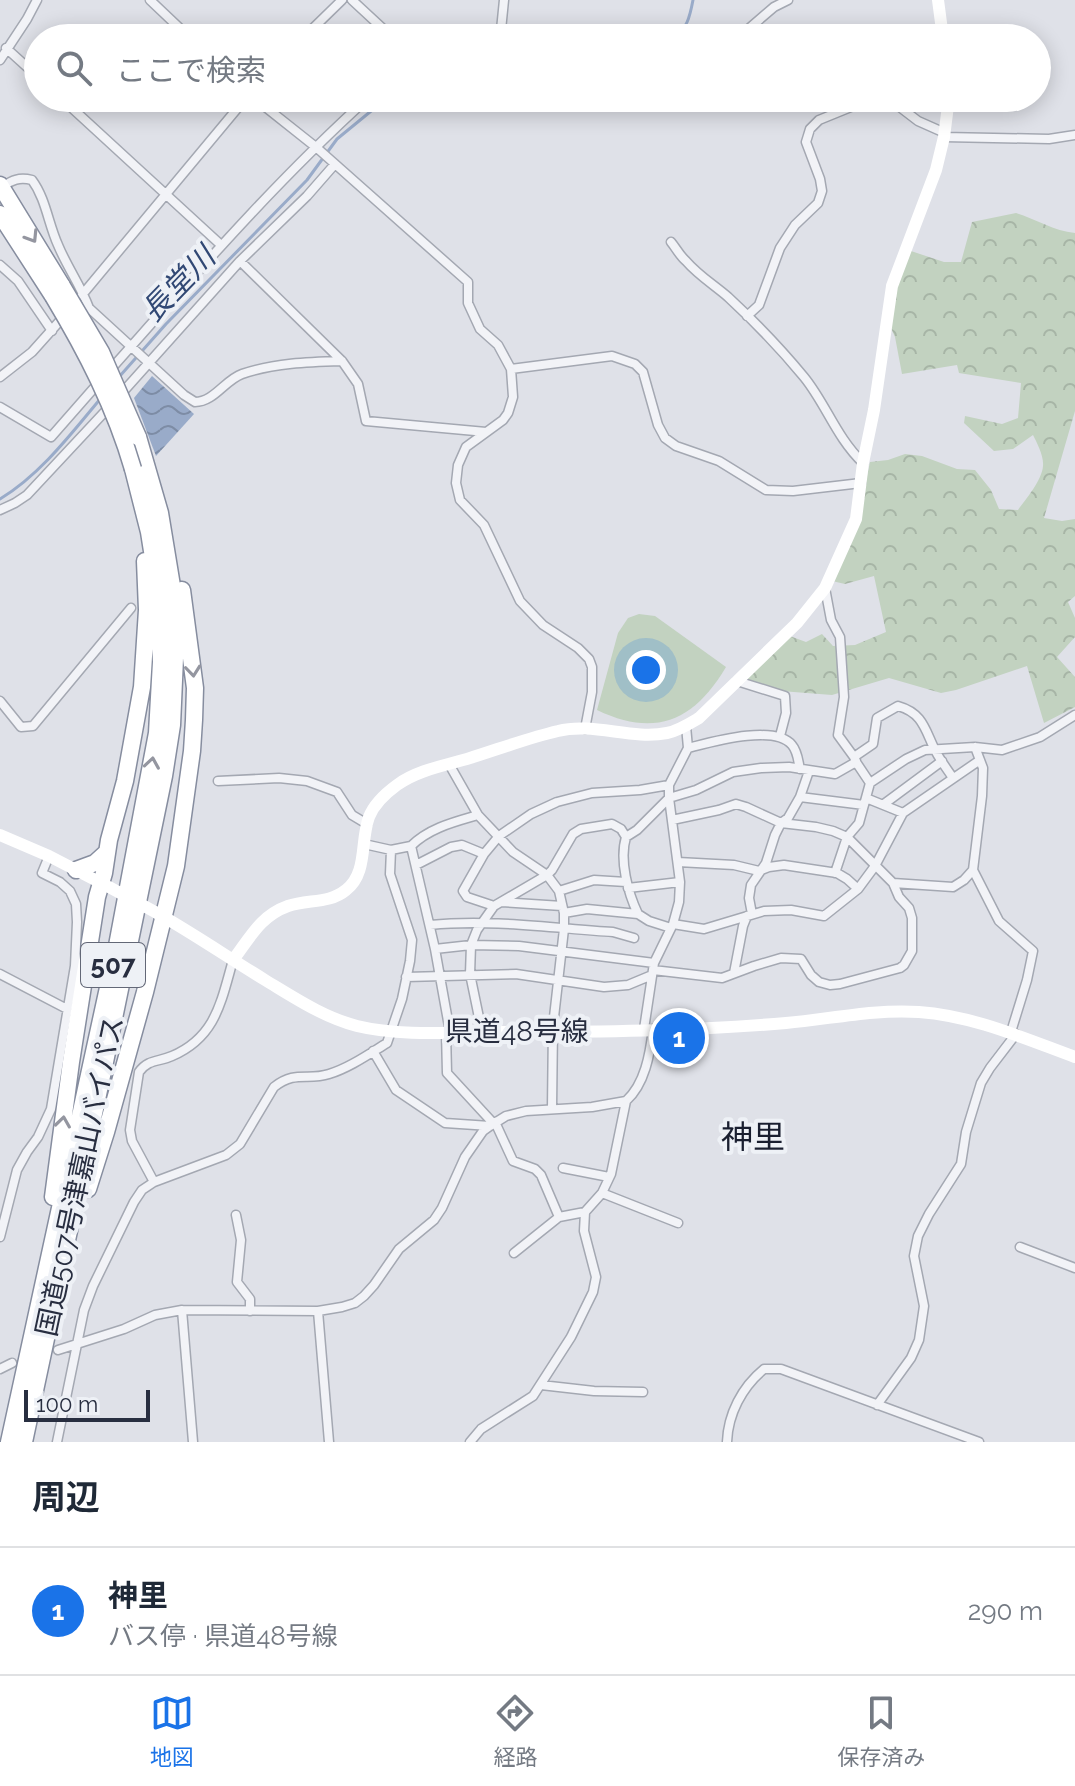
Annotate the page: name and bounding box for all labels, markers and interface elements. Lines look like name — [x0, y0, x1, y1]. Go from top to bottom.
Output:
search box — [24, 24, 1051, 112]
icon: search — [52, 46, 96, 90]
text: ここで検索 — [116, 53, 266, 88]
one-way arrow — [22, 228, 38, 243]
water label: 長堂川 — [134, 237, 224, 329]
your location — [626, 650, 666, 690]
one-way arrow — [184, 664, 201, 677]
one-way arrow — [142, 756, 159, 770]
road number: 507 — [81, 943, 145, 987]
pin: 1 — [653, 1008, 705, 1068]
street label: 国道507号津嘉山バイパス — [30, 1013, 130, 1339]
street label: 県道48号線 — [445, 1015, 589, 1048]
one-way arrow — [54, 1115, 71, 1129]
district label: 神里 — [721, 1118, 785, 1155]
scale bar — [24, 1386, 150, 1422]
text: 100 m — [36, 1391, 98, 1417]
text: 周辺 — [32, 1477, 100, 1517]
text: 神里 — [108, 1578, 168, 1613]
text: 1 — [52, 1596, 64, 1626]
text: 290 m — [968, 1596, 1043, 1626]
text: バス停 · 県道48号線 — [108, 1621, 338, 1651]
tab: 地図 — [150, 1691, 194, 1771]
tab: 経路 — [493, 1691, 537, 1771]
tab: 保存済み — [837, 1691, 925, 1771]

